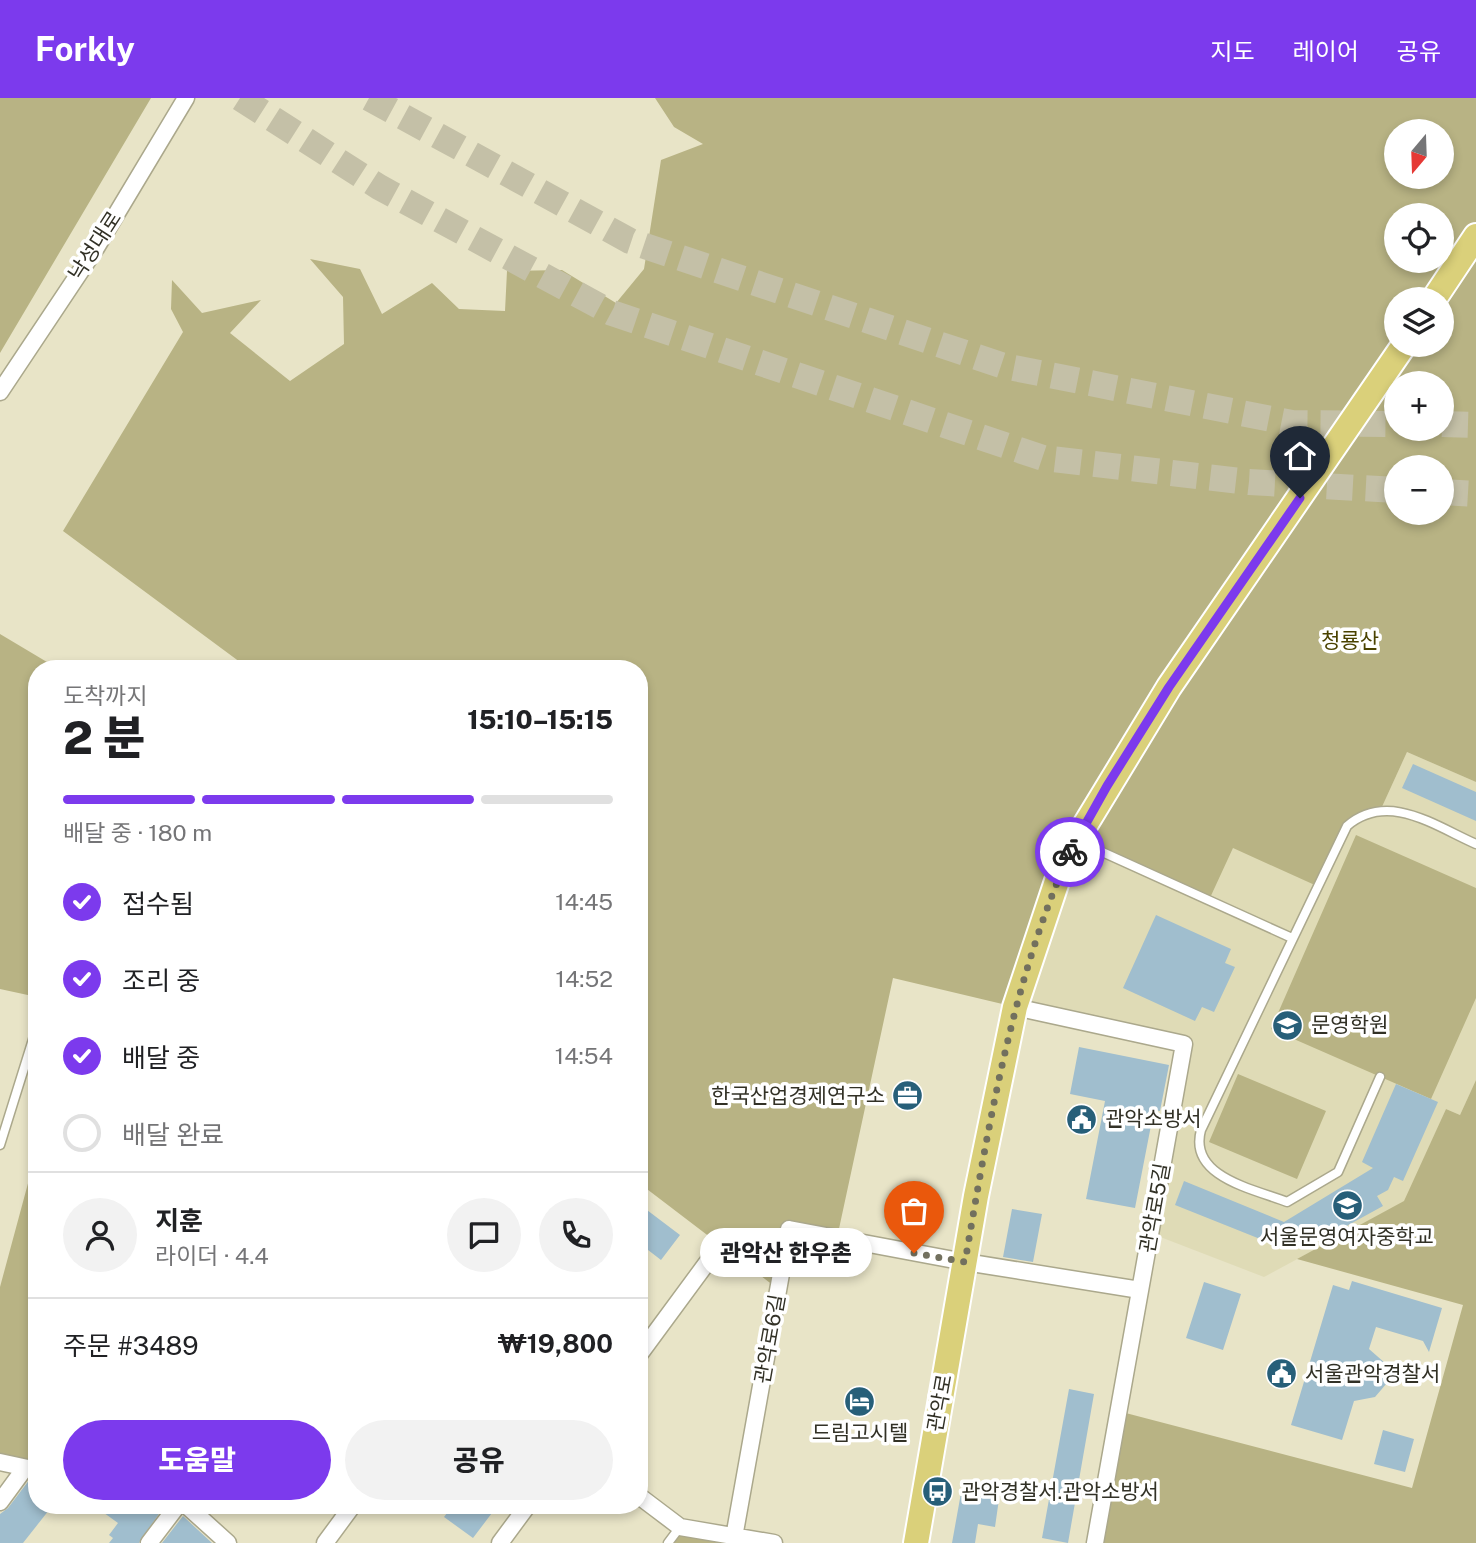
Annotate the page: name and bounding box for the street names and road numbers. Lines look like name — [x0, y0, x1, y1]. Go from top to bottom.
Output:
street label: 낙성대로 — [63, 207, 126, 285]
street label: 관악로5길 — [1134, 1161, 1175, 1255]
street label: 관악로6길 — [749, 1292, 790, 1386]
street label: 관악로 — [922, 1372, 957, 1434]

